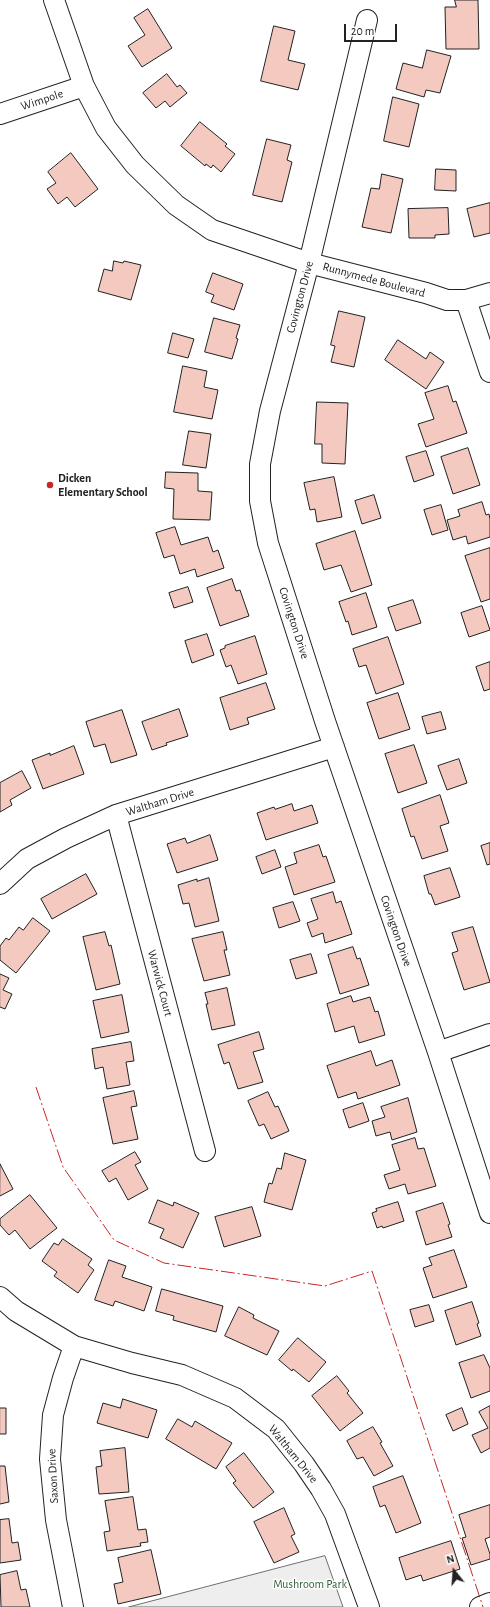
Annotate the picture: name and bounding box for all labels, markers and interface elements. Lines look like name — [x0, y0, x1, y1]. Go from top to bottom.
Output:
scale bar — [346, 16, 399, 42]
text: 20 m — [351, 25, 374, 37]
street label: Wimpole — [19, 86, 65, 114]
street label: Covington Drive — [283, 259, 317, 335]
street label: Runnymede Boulevard — [321, 259, 427, 301]
place label: Dicken Elementary School — [58, 471, 148, 499]
marker: Dicken Elementary School — [45, 480, 55, 490]
street label: Covington Drive — [276, 585, 312, 661]
street label: Waltham Drive — [124, 785, 196, 819]
street label: Covington Drive — [377, 894, 415, 968]
street label: Warwick Court — [144, 948, 176, 1018]
street label: Waltham Drive — [265, 1422, 321, 1486]
street label: Saxon Drive — [44, 1448, 62, 1504]
north arrow — [434, 1551, 474, 1591]
text: N — [445, 1553, 456, 1565]
park label: Mushroom Park — [273, 1577, 347, 1591]

